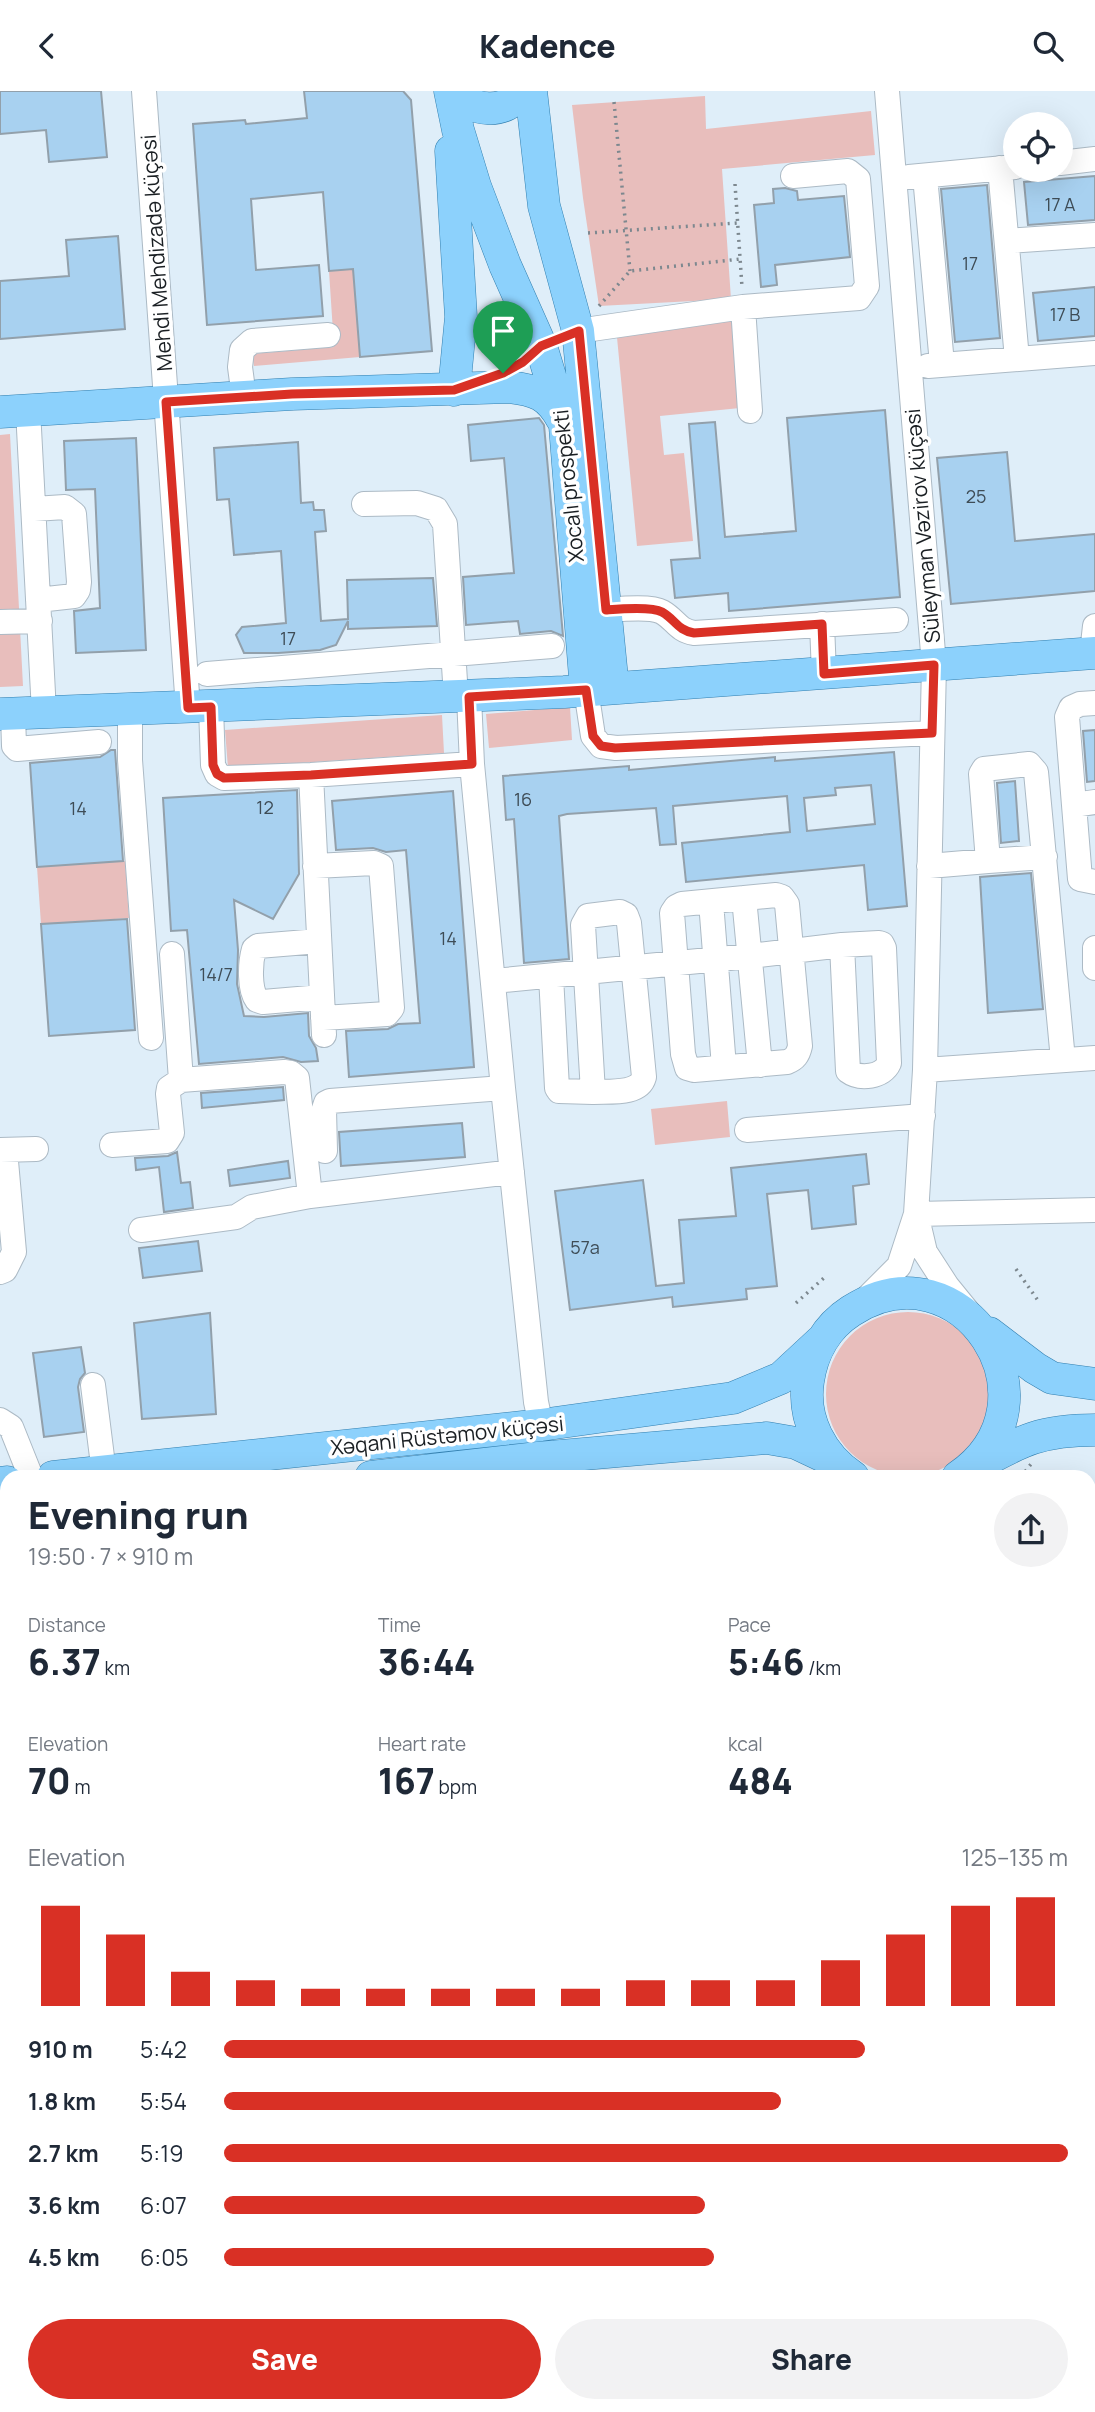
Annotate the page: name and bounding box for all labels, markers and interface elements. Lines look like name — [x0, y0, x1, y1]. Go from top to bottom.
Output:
text: Kadence — [479, 24, 616, 68]
icon: back — [28, 27, 66, 65]
icon: search — [1029, 27, 1067, 65]
map controls — [1003, 112, 1073, 182]
button: locate — [1003, 112, 1073, 182]
street label: Mehdi Mehdizadə küçəsi — [134, 134, 178, 372]
house number: 17 A — [1044, 192, 1076, 216]
house number: 17 — [962, 251, 978, 275]
pin — [473, 301, 533, 373]
house number: 17 B — [1050, 302, 1080, 326]
icon: arrive — [484, 312, 522, 350]
street label: Xocalı prospekti — [546, 408, 590, 564]
street label: Süleyman Vəzirov küçəsi — [898, 408, 946, 644]
house number: 25 — [966, 484, 986, 508]
house number: 17 — [280, 626, 296, 650]
house number: 16 — [514, 787, 532, 811]
house number: 12 — [256, 795, 274, 819]
house number: 14 — [69, 796, 87, 820]
house number: 14 — [439, 926, 457, 950]
house number: 14/7 — [199, 962, 233, 986]
house number: 57a — [570, 1235, 600, 1259]
street label: Xəqani Rüstəmov küçəsi — [329, 1409, 565, 1461]
text: Evening run — [28, 1488, 249, 1540]
button: share — [994, 1493, 1068, 1567]
text: 19:50 · 7 × 910 m — [28, 1540, 193, 1572]
text: Distance — [28, 1612, 106, 1638]
text: Time — [378, 1612, 421, 1638]
text: Pace — [728, 1612, 771, 1638]
text: 6.37 — [28, 1638, 101, 1686]
text: 36:44 — [378, 1638, 475, 1686]
text: 5:46 — [728, 1638, 804, 1686]
text: km — [101, 1655, 130, 1681]
text: /km — [804, 1655, 841, 1681]
text: Elevation — [28, 1731, 108, 1757]
text: Heart rate — [378, 1731, 466, 1757]
text: kcal — [728, 1731, 763, 1757]
text: 70 — [28, 1757, 71, 1805]
text: 167 — [378, 1757, 435, 1805]
text: 484 — [728, 1757, 793, 1805]
text: m — [71, 1774, 91, 1800]
text: bpm — [435, 1774, 477, 1800]
text: Elevation — [28, 1841, 125, 1873]
text: 125–135 m — [962, 1841, 1068, 1873]
text: 910 m — [28, 2033, 93, 2065]
text: 5:42 — [140, 2033, 187, 2065]
text: 1.8 km — [28, 2085, 96, 2117]
text: 5:54 — [140, 2085, 187, 2117]
text: 2.7 km — [28, 2137, 99, 2169]
text: 5:19 — [140, 2137, 183, 2169]
text: 3.6 km — [28, 2189, 100, 2221]
text: 6:07 — [140, 2189, 187, 2221]
text: 4.5 km — [28, 2241, 100, 2273]
text: 6:05 — [140, 2241, 188, 2273]
button: Save — [28, 2319, 541, 2399]
button: Share — [555, 2319, 1068, 2399]

